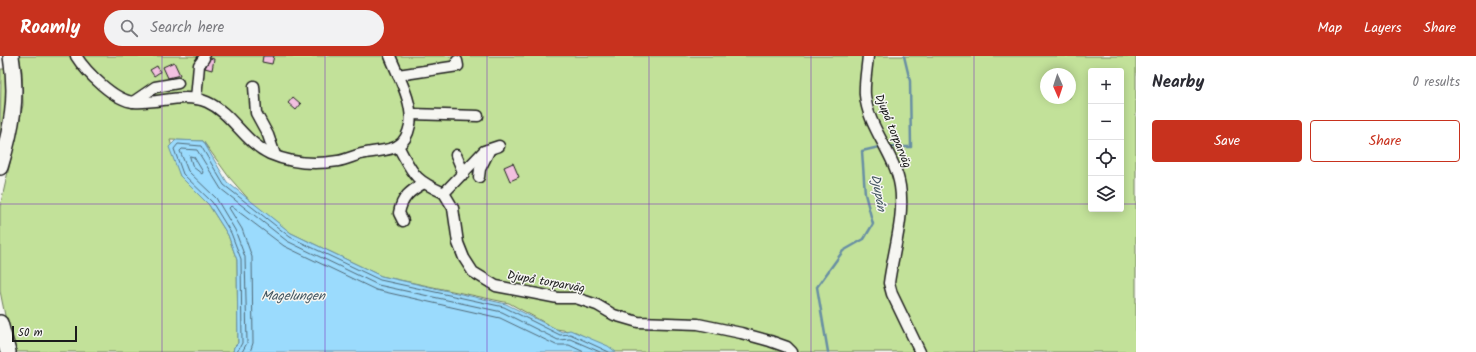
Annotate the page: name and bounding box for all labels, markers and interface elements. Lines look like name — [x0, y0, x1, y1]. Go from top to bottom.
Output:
search box — [104, 10, 384, 46]
text: Roamly — [20, 13, 80, 43]
text: Search here — [150, 16, 224, 40]
icon: search — [118, 17, 140, 39]
text: Map — [1318, 17, 1342, 39]
text: Layers — [1364, 17, 1402, 39]
text: Share — [1424, 17, 1456, 39]
north arrow — [1040, 68, 1076, 104]
map controls — [1088, 68, 1124, 212]
button: + — [1088, 68, 1124, 104]
text: Nearby — [1152, 69, 1204, 96]
text: 0 results — [1413, 72, 1460, 93]
street label: Djupå torparväg — [869, 91, 917, 171]
button: − — [1088, 104, 1124, 140]
button: Save — [1152, 120, 1302, 162]
button: Share — [1310, 120, 1460, 162]
button: locate — [1088, 140, 1124, 176]
water label: Djupån — [864, 173, 892, 214]
button: layers — [1088, 176, 1124, 212]
street label: Djupå torparväg — [506, 266, 587, 298]
water label: Magelungen — [261, 286, 326, 307]
scale bar — [12, 324, 77, 343]
text: 50 m — [18, 324, 43, 342]

